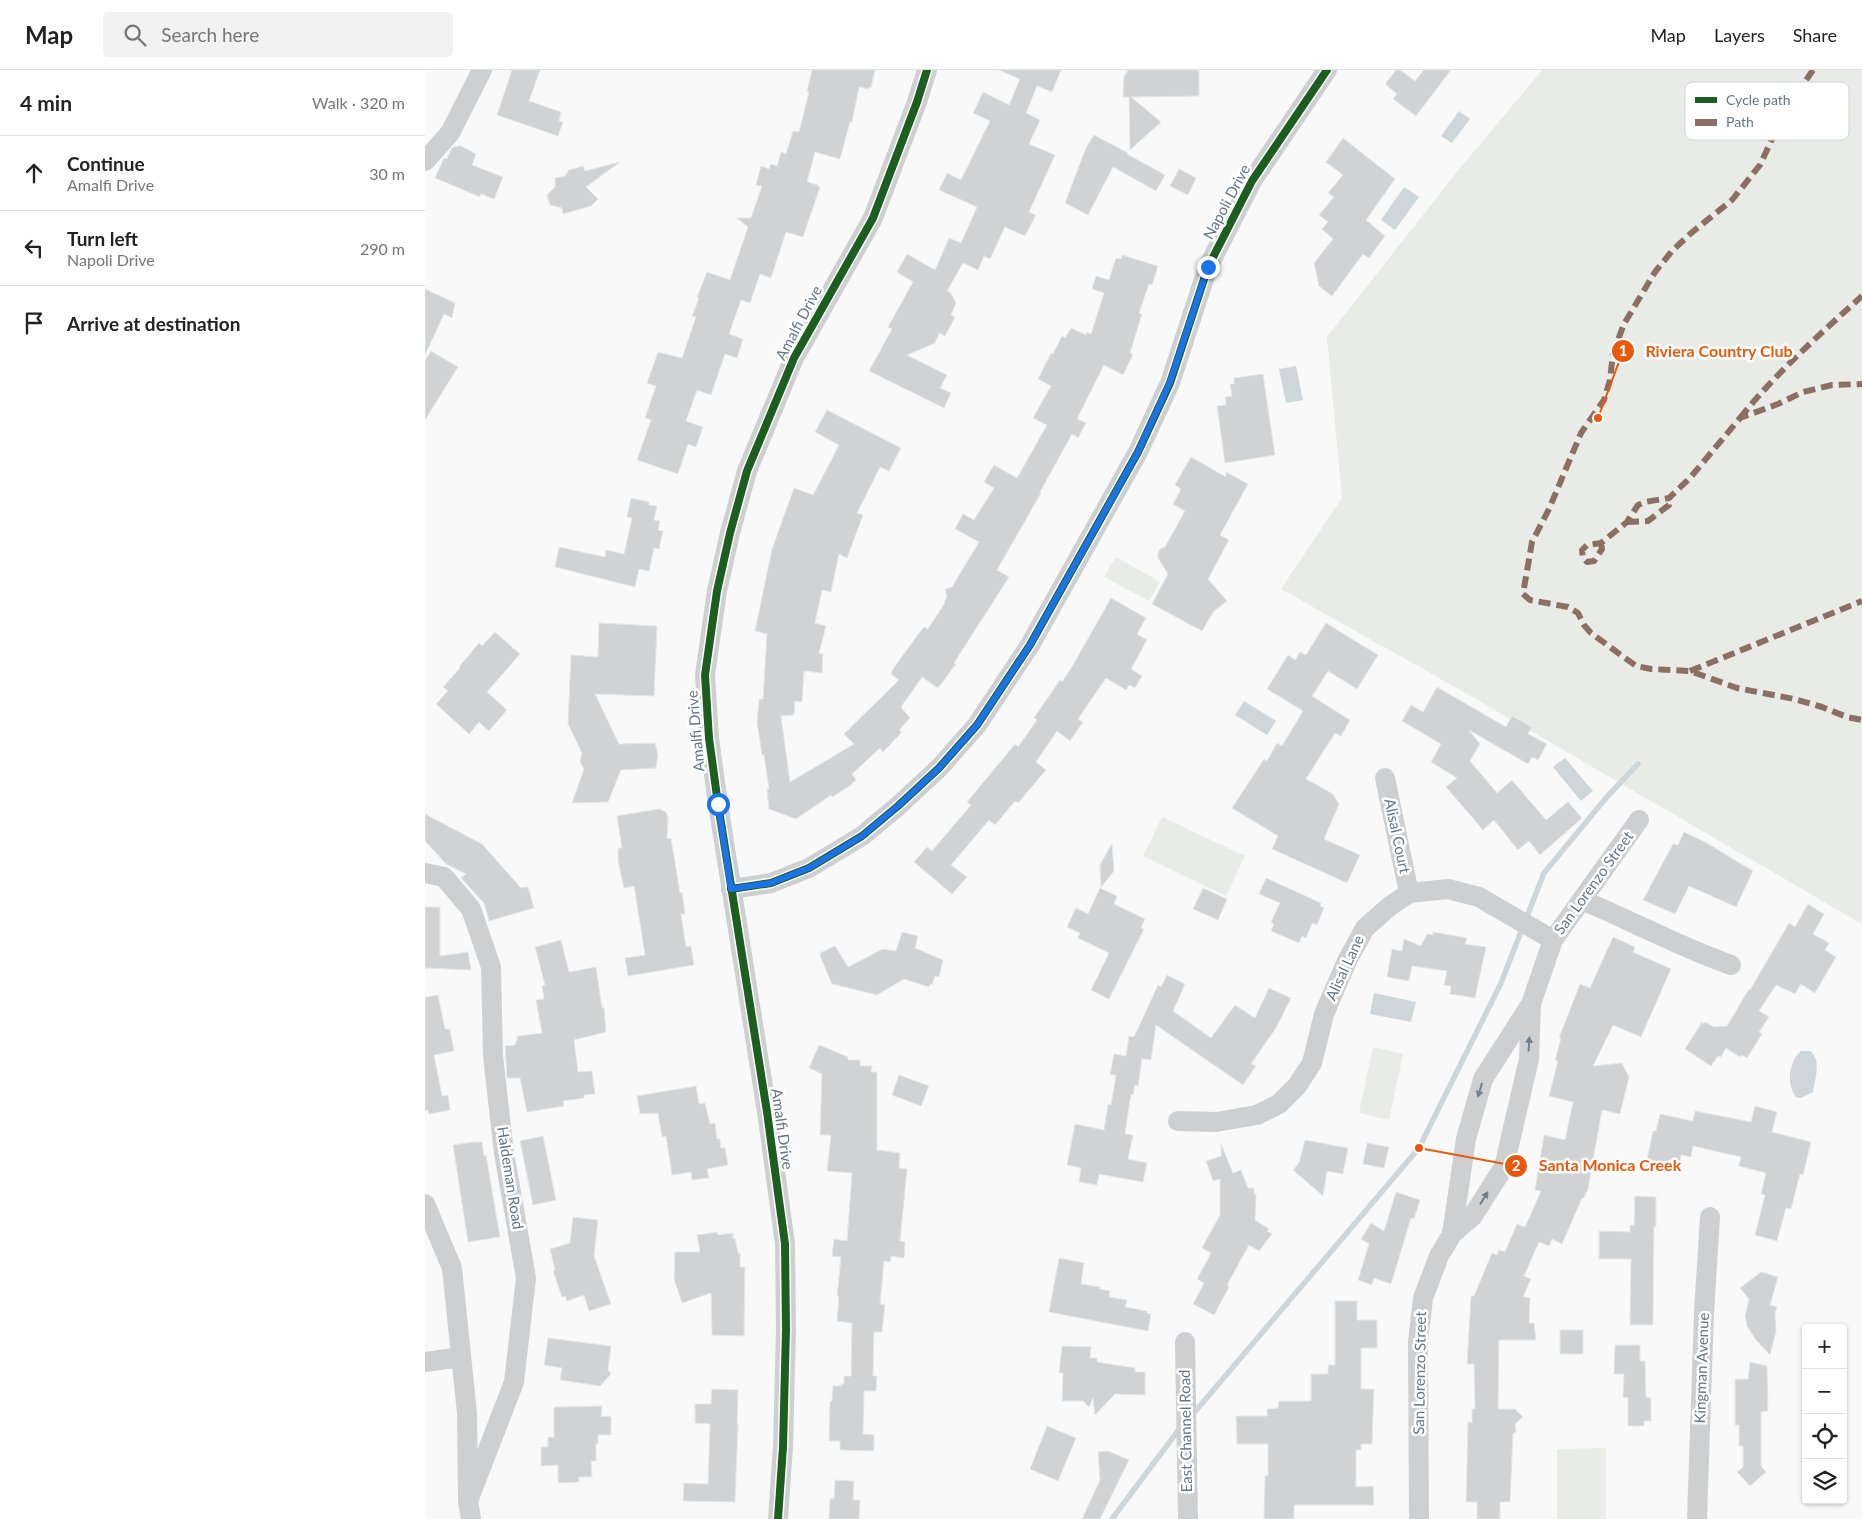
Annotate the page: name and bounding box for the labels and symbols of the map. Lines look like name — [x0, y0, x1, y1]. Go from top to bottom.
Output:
legend — [1685, 82, 1849, 140]
text: Cycle path — [1726, 91, 1791, 108]
text: Path — [1726, 113, 1754, 130]
street label: Napoli Drive — [1199, 161, 1253, 242]
route end — [1197, 256, 1220, 279]
street label: Amalfi Drive — [771, 282, 825, 363]
callout: Riviera Country Club — [1610, 335, 1803, 366]
text: 1 — [1619, 341, 1627, 359]
text: Riviera Country Club — [1645, 341, 1793, 360]
street label: Amalfi Drive — [682, 690, 708, 773]
route start — [707, 793, 730, 816]
street label: Alisal Court — [1381, 797, 1415, 876]
street label: San Lorenzo Street — [1550, 827, 1637, 938]
street label: Alisal Lane — [1321, 932, 1367, 1003]
one-way arrow — [1526, 1036, 1534, 1052]
one-way arrow — [1475, 1083, 1483, 1098]
street label: Amalfi Drive — [768, 1087, 798, 1171]
street label: Haldeman Road — [494, 1125, 528, 1231]
callout: Santa Monica Creek — [1504, 1150, 1691, 1181]
text: Santa Monica Creek — [1539, 1155, 1682, 1174]
text: 2 — [1512, 1156, 1521, 1174]
one-way arrow — [1480, 1191, 1489, 1204]
street label: San Lorenzo Street — [1409, 1311, 1429, 1435]
street label: Kingman Avenue — [1690, 1312, 1712, 1424]
street label: East Channel Road — [1175, 1369, 1195, 1493]

